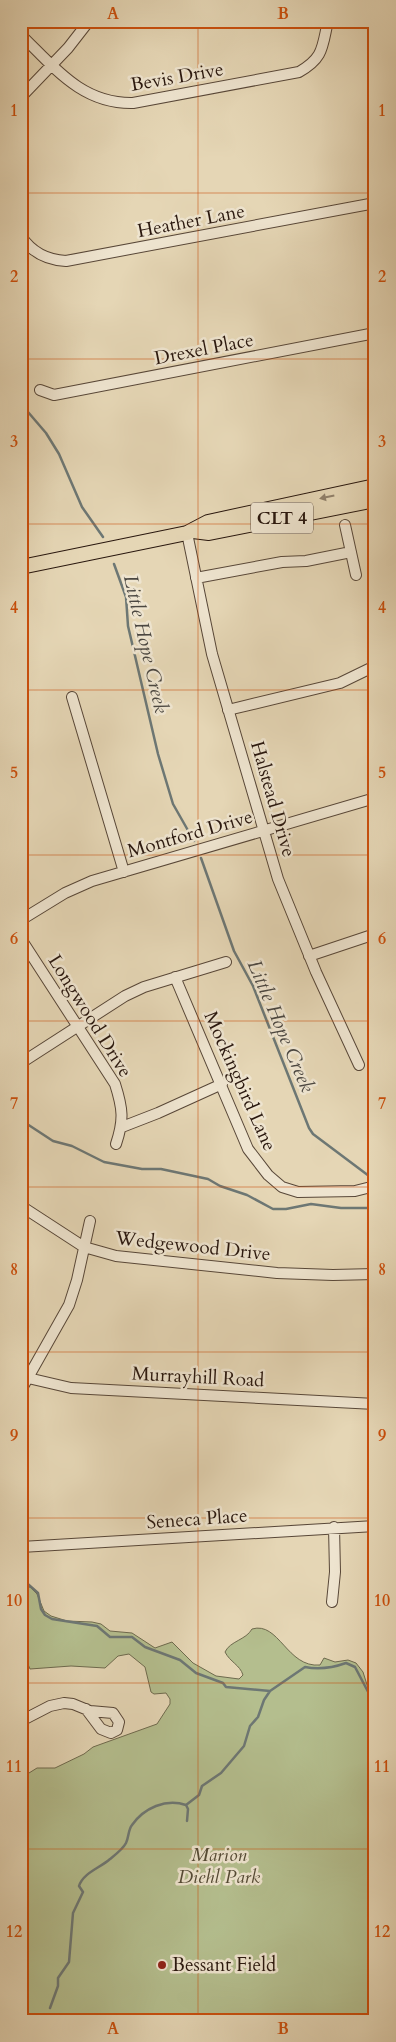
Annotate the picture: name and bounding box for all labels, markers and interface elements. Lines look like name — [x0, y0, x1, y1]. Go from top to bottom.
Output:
text: A — [107, 3, 119, 25]
text: B — [277, 3, 289, 25]
street label: Bevis Drive — [129, 56, 225, 98]
text: 1 — [10, 100, 18, 122]
text: 1 — [378, 100, 386, 122]
street label: Heather Lane — [135, 198, 247, 244]
text: 2 — [10, 266, 18, 288]
text: 2 — [378, 266, 386, 288]
street label: Drexel Place — [152, 327, 256, 371]
text: 3 — [10, 431, 18, 453]
text: 3 — [378, 431, 386, 453]
one-way arrow — [319, 493, 335, 501]
road number: CLT 4 — [251, 502, 313, 534]
water label: Little Hope Creek — [117, 572, 175, 716]
text: 4 — [10, 597, 18, 619]
text: 4 — [378, 597, 386, 619]
street label: Halstead Drive — [244, 738, 302, 860]
text: 5 — [10, 762, 18, 784]
text: 5 — [378, 762, 386, 784]
street label: Montford Drive — [124, 804, 256, 864]
text: 6 — [10, 928, 18, 950]
text: 6 — [378, 928, 386, 950]
street label: Longwood Drive — [42, 950, 138, 1082]
water label: Little Hope Creek — [241, 956, 321, 1097]
street label: Mockingbird Lane — [197, 1007, 283, 1155]
text: 7 — [10, 1093, 18, 1115]
text: 7 — [378, 1093, 386, 1115]
street label: Wedgewood Drive — [113, 1225, 272, 1267]
text: 8 — [10, 1259, 18, 1281]
text: 8 — [378, 1259, 386, 1281]
street label: Murrayhill Road — [131, 1361, 265, 1393]
text: 9 — [10, 1425, 18, 1447]
text: 9 — [378, 1425, 386, 1447]
street label: Seneca Place — [146, 1503, 248, 1535]
text: 10 — [6, 1590, 22, 1612]
text: 10 — [374, 1590, 390, 1612]
text: 11 — [6, 1756, 22, 1778]
text: 11 — [374, 1756, 390, 1778]
park label: Marion Diehl Park — [178, 1842, 261, 1890]
text: 12 — [6, 1921, 22, 1943]
text: 12 — [374, 1921, 390, 1943]
place label: Bessant Field — [172, 1952, 276, 1978]
marker: Bessant Field — [156, 1959, 168, 1971]
text: A — [107, 2018, 119, 2040]
text: B — [277, 2018, 289, 2040]

